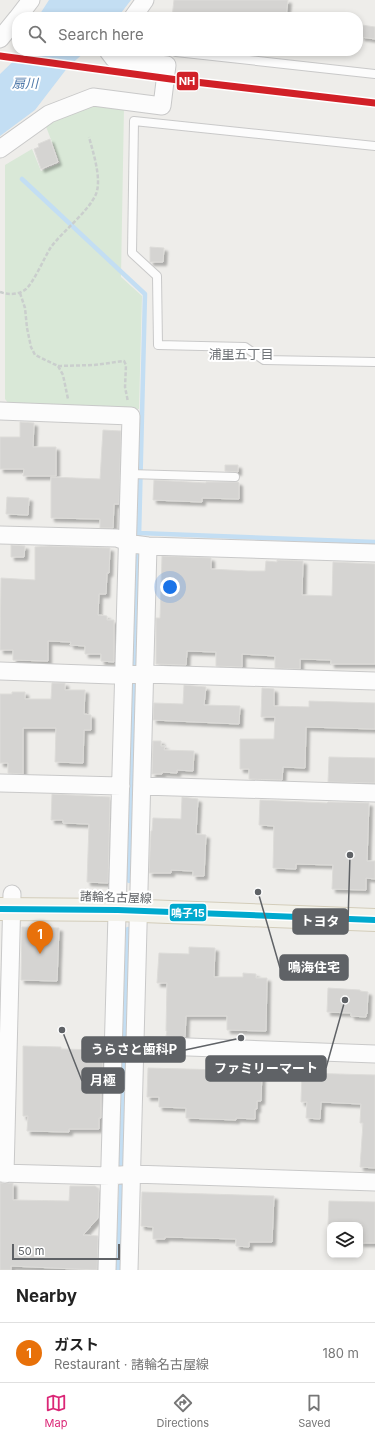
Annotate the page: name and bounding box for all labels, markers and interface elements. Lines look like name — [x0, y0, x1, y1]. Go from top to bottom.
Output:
search box — [12, 12, 363, 56]
icon: search — [26, 23, 48, 45]
text: Search here — [58, 25, 144, 44]
line badge: NH — [176, 71, 199, 91]
text: NH — [179, 74, 195, 88]
water label: 扇川 — [12, 75, 40, 91]
district label: 浦里五丁目 — [208, 346, 274, 362]
your location — [160, 577, 180, 597]
street label: 諸輪名古屋線 — [80, 888, 152, 906]
line badge: 鳴子15 — [169, 903, 207, 922]
text: 鳴子15 — [171, 906, 205, 920]
callout: トヨタ — [293, 909, 348, 934]
text: トヨタ — [300, 913, 340, 929]
pin: 1 — [27, 921, 53, 954]
callout: 鳴海住宅 — [280, 955, 348, 980]
text: 鳴海住宅 — [288, 959, 340, 975]
callout: うらさと歯科P — [82, 1037, 185, 1062]
text: うらさと歯科P — [91, 1041, 177, 1057]
callout: ファミリーマート — [206, 1056, 326, 1081]
text: ファミリーマート — [214, 1060, 318, 1076]
callout: 月極 — [82, 1068, 124, 1093]
text: 月極 — [90, 1072, 116, 1088]
map controls — [327, 1222, 363, 1258]
button: layers — [327, 1222, 363, 1258]
scale bar — [12, 1242, 120, 1261]
text: 50 m — [18, 1244, 44, 1258]
text: Nearby — [16, 1286, 77, 1306]
text: ガスト — [54, 1335, 99, 1354]
text: 1 — [26, 1345, 32, 1361]
text: 180 m — [322, 1345, 359, 1361]
text: Restaurant · 諸輪名古屋線 — [54, 1356, 209, 1372]
tab: Map — [45, 1392, 67, 1430]
tab: Directions — [157, 1392, 209, 1430]
tab: Saved — [298, 1392, 330, 1430]

